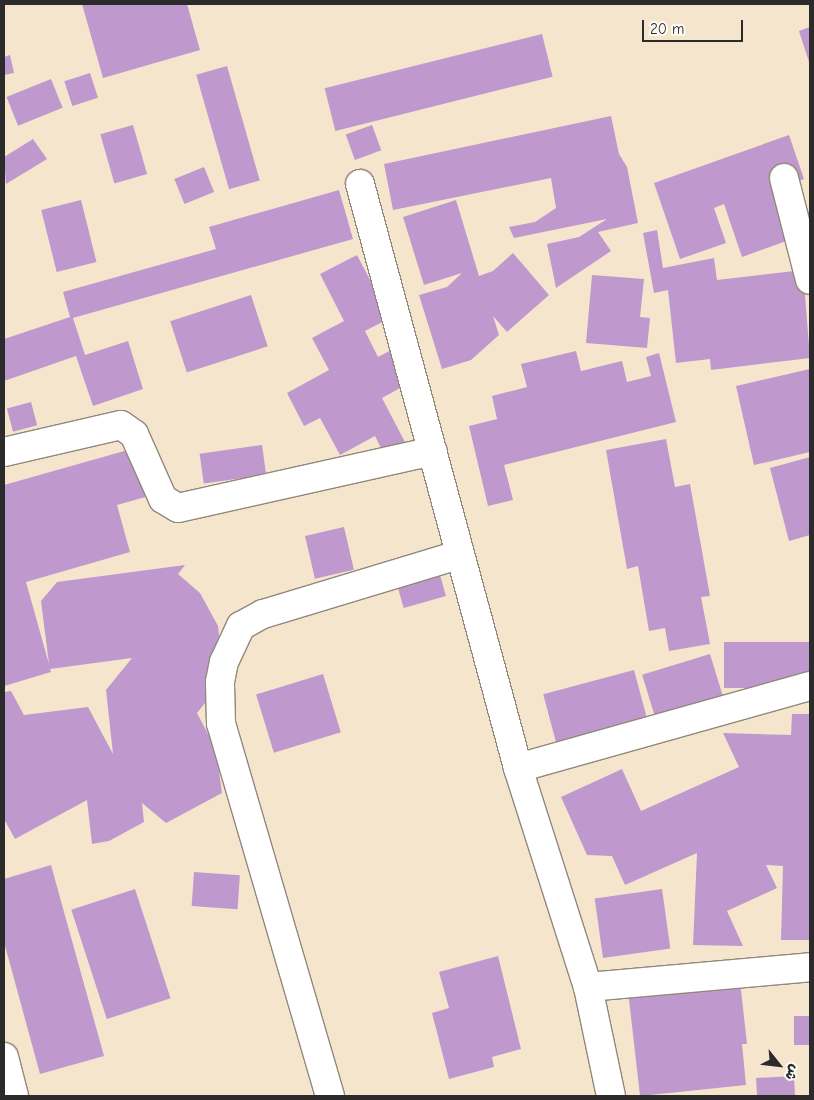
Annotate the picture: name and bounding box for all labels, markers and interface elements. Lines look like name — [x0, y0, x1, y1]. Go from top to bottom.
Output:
scale bar — [644, 10, 745, 42]
text: 20 m — [650, 20, 684, 38]
north arrow — [754, 1040, 804, 1090]
text: ش — [781, 1062, 804, 1083]

